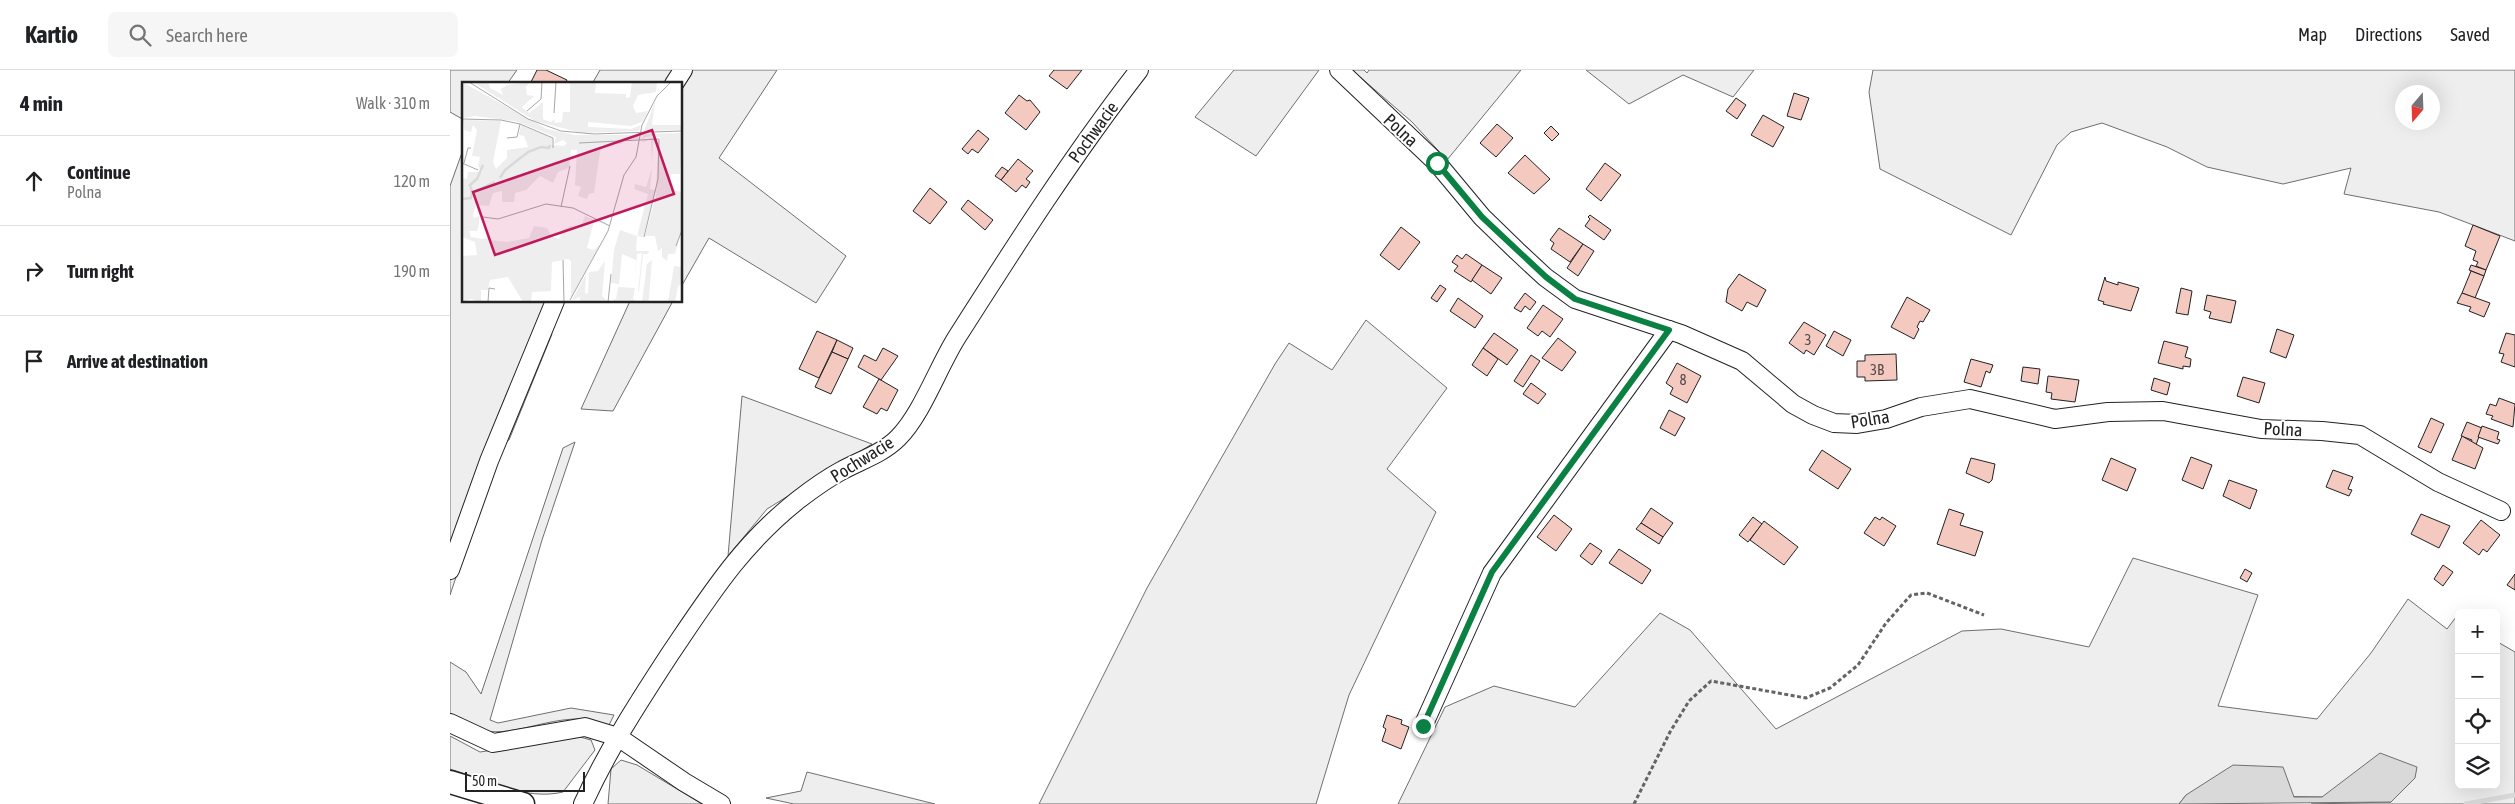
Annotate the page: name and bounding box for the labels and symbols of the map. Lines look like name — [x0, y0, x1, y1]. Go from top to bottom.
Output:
inset map — [462, 82, 682, 302]
north arrow — [2395, 85, 2440, 130]
street label: Pochwacie — [1064, 97, 1122, 167]
street label: Polna — [1380, 109, 1422, 151]
route start — [1426, 152, 1449, 175]
house number: 3 — [1804, 331, 1812, 348]
house number: 3B — [1870, 361, 1884, 378]
house number: 8 — [1679, 371, 1687, 388]
street label: Polna — [1849, 406, 1891, 432]
street label: Polna — [2263, 417, 2303, 441]
street label: Pochwacie — [827, 431, 897, 487]
route end — [1412, 715, 1435, 738]
scale bar — [465, 769, 585, 792]

